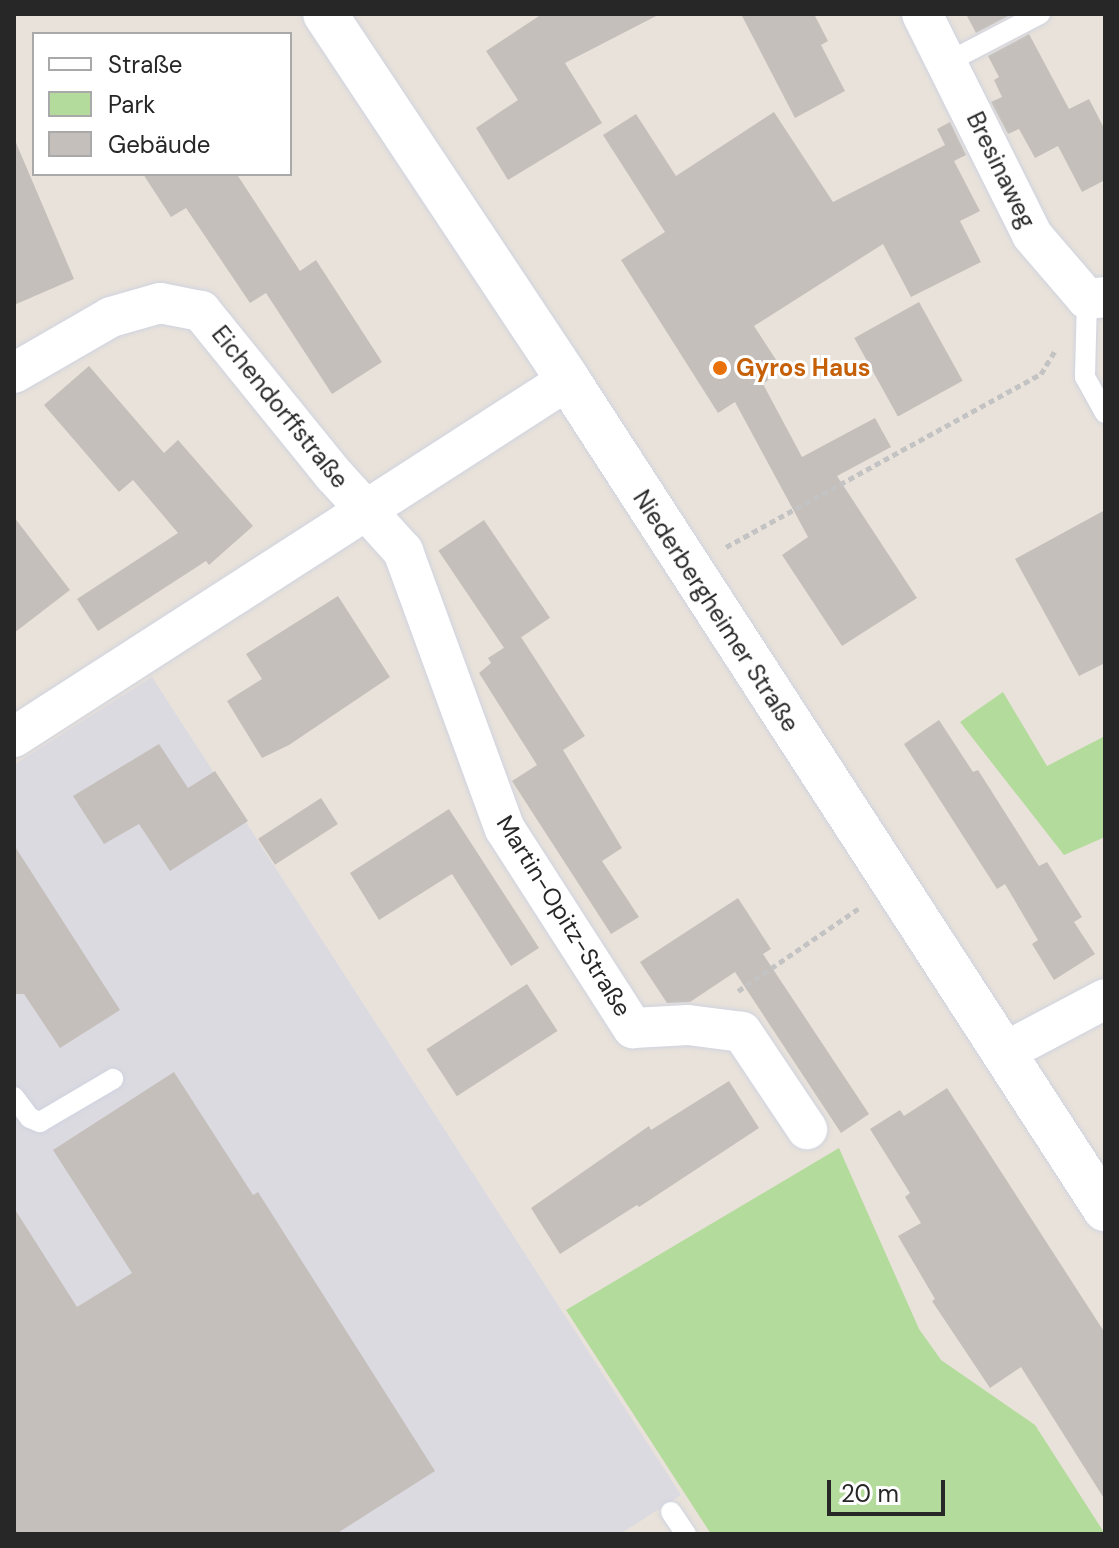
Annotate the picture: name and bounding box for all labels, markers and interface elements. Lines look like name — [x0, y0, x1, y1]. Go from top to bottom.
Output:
legend — [32, 32, 292, 176]
text: Straße — [108, 49, 182, 80]
text: Park — [108, 89, 155, 120]
street label: Bresinaweg — [960, 107, 1042, 233]
text: Gebäude — [108, 129, 210, 160]
street label: Eichendorffstraße — [206, 320, 354, 494]
place label: Gyros Haus — [736, 354, 871, 382]
marker: Gyros Haus — [711, 359, 729, 377]
street label: Niederbergheimer Straße — [627, 485, 805, 737]
street label: Martin-Opitz-Straße — [491, 810, 637, 1022]
scale bar — [831, 1464, 949, 1514]
text: 20 m — [841, 1478, 899, 1509]

